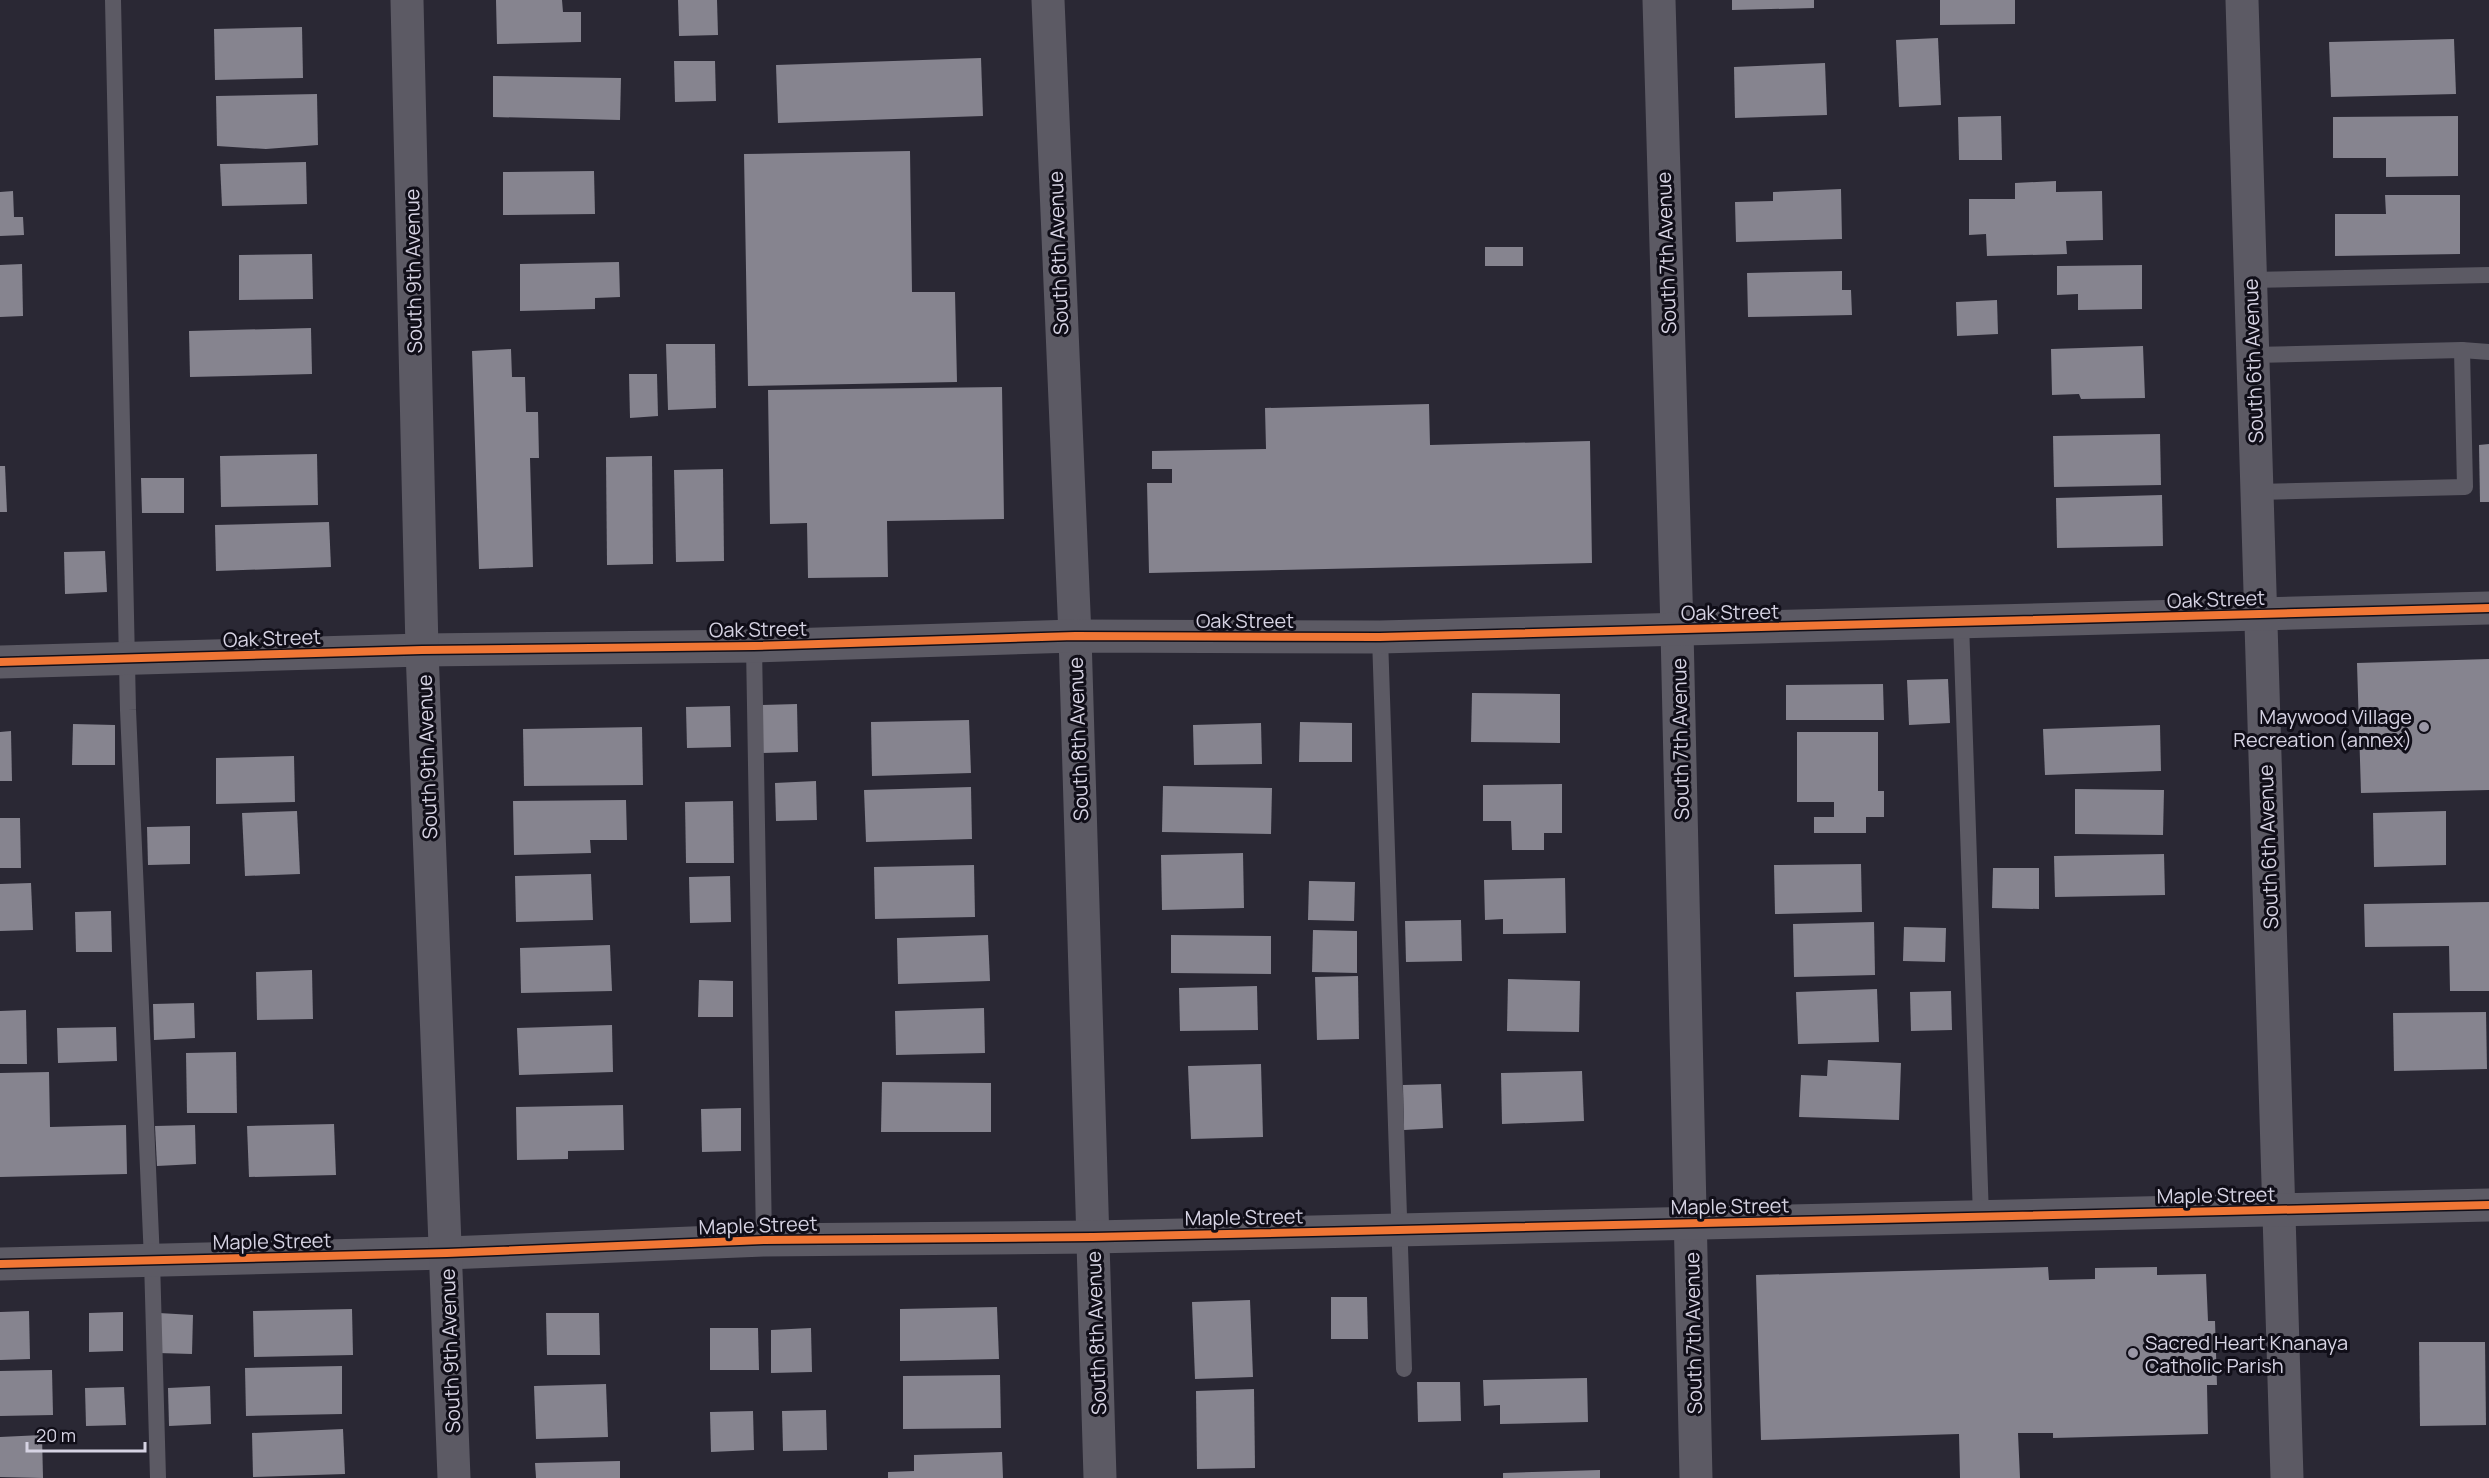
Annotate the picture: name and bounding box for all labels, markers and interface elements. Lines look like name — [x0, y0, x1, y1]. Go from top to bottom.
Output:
street label: South 8th Avenue — [1042, 171, 1074, 335]
street label: South 7th Avenue — [1650, 171, 1682, 335]
street label: South 9th Avenue — [398, 188, 428, 354]
street label: South 6th Avenue — [2237, 278, 2269, 444]
street label: Oak Street — [2166, 584, 2266, 614]
street label: Oak Street — [1681, 598, 1779, 626]
street label: Oak Street — [1196, 607, 1294, 634]
street label: Oak Street — [709, 615, 807, 643]
street label: Oak Street — [222, 623, 322, 653]
street label: South 8th Avenue — [1062, 657, 1094, 821]
street label: South 7th Avenue — [1665, 658, 1695, 820]
street label: South 9th Avenue — [411, 674, 443, 840]
place label: Maywood Village Recreation (annex) — [2233, 703, 2412, 753]
marker: Maywood Village Recreation (annex) — [2417, 720, 2431, 734]
street label: South 6th Avenue — [2252, 764, 2284, 930]
street label: Maple Street — [2156, 1180, 2276, 1210]
street label: Maple Street — [1670, 1191, 1790, 1221]
street label: Maple Street — [1184, 1202, 1304, 1232]
street label: Maple Street — [698, 1209, 818, 1241]
street label: Maple Street — [212, 1226, 332, 1256]
street label: South 8th Avenue — [1080, 1251, 1112, 1415]
street label: South 7th Avenue — [1678, 1252, 1708, 1414]
street label: South 9th Avenue — [434, 1268, 466, 1434]
place label: Sacred Heart Knanaya Catholic Parish — [2145, 1329, 2348, 1379]
marker: Sacred Heart Knanaya Catholic Parish — [2126, 1346, 2140, 1360]
scale bar — [27, 1415, 146, 1453]
text: 20 m — [36, 1423, 76, 1447]

